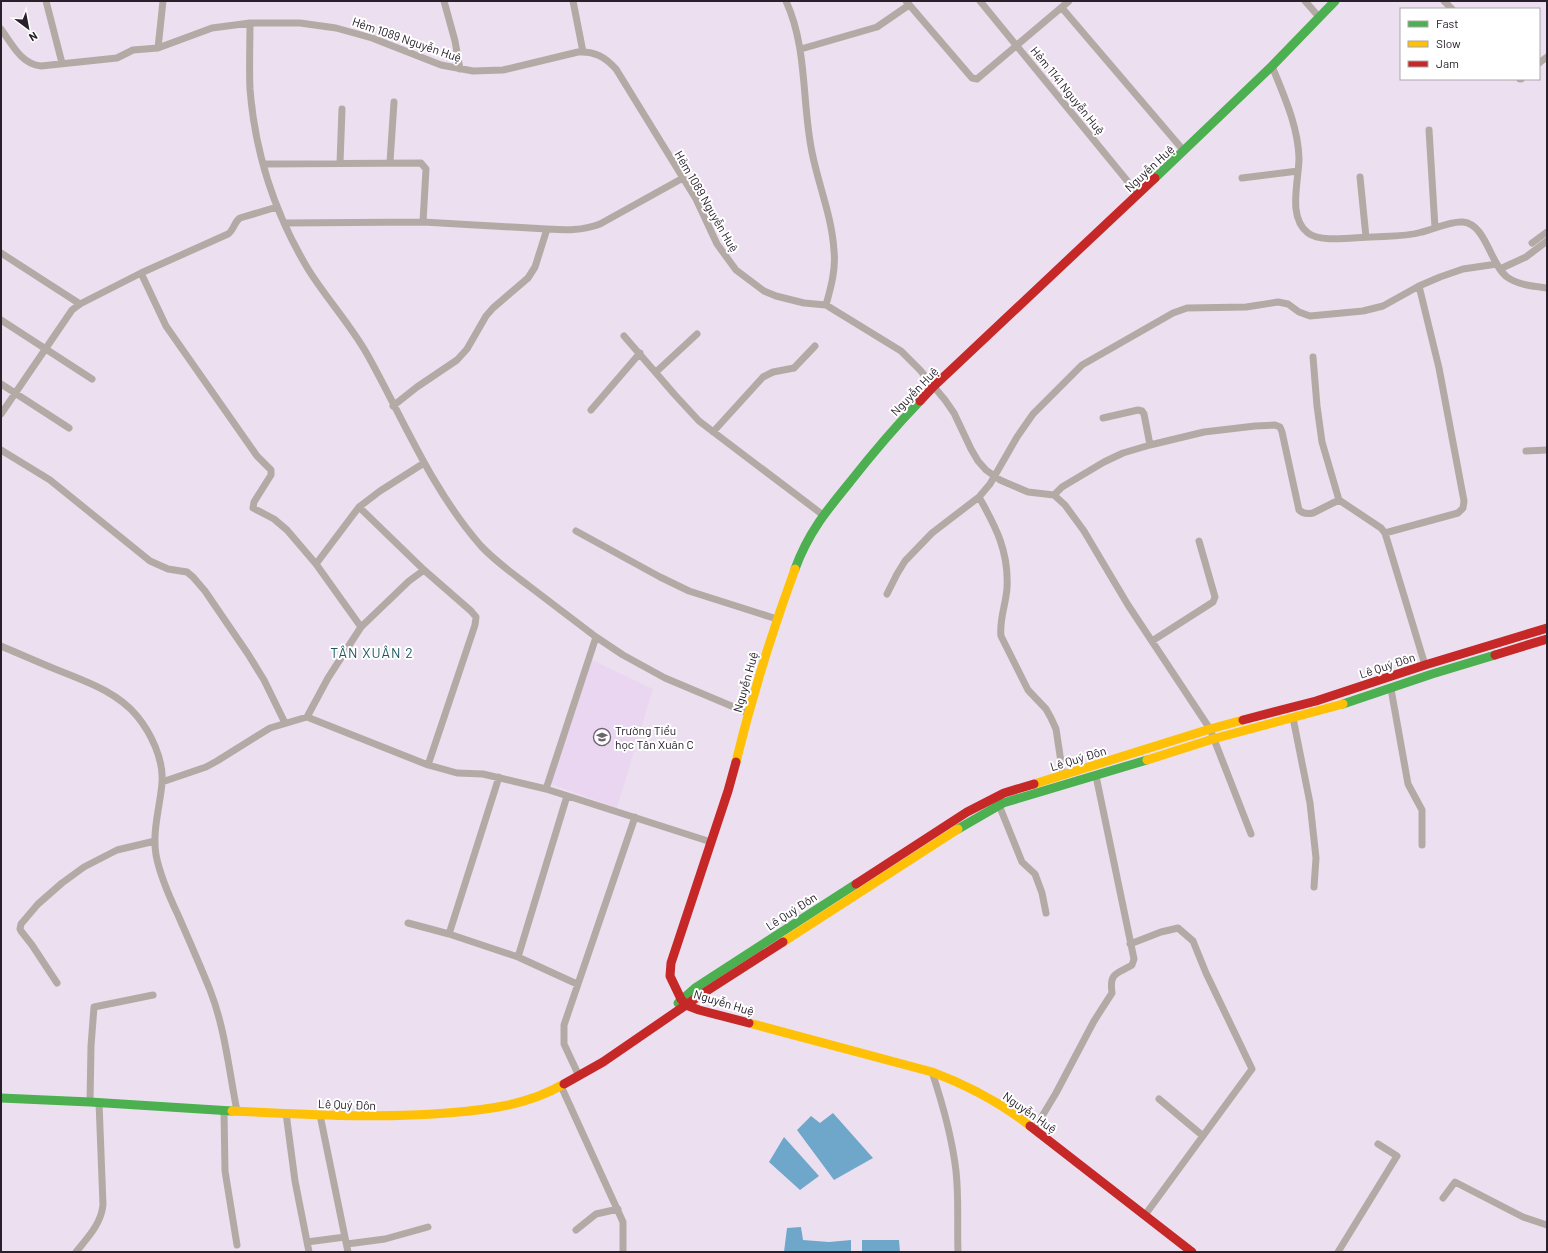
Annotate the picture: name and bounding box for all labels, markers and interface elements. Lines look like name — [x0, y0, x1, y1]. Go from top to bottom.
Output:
north arrow — [8, 8, 48, 48]
legend — [1400, 8, 1540, 80]
street label: Hẻm 1089 Nguyễn Huệ — [351, 14, 463, 64]
text: Fast — [1436, 16, 1459, 30]
text: N — [27, 29, 40, 44]
text: Slow — [1436, 36, 1461, 50]
street label: Hẻm 1141 Nguyễn Huệ — [1028, 43, 1108, 137]
text: Jam — [1436, 56, 1459, 70]
street label: Nguyễn Huệ — [1121, 142, 1177, 194]
street label: Hẻm 1089 Nguyễn Huệ — [672, 148, 742, 254]
street label: Nguyễn Huệ — [887, 364, 941, 418]
district label: TÂN XUÂN 2 — [330, 644, 414, 661]
street label: Lê Quý Đôn — [1357, 649, 1417, 681]
street label: Nguyễn Huệ — [730, 650, 760, 714]
place label: Trường Tiểu học Tân Xuân C — [615, 723, 694, 751]
school or university icon: Trường Tiểu học Tân Xuân C — [592, 727, 612, 747]
street label: Lê Quý Đôn — [1048, 743, 1108, 773]
street label: Lê Quý Đôn — [763, 889, 819, 933]
street label: Nguyễn Huệ — [692, 986, 756, 1018]
street label: Nguyễn Huệ — [1000, 1088, 1060, 1136]
street label: Lê Quý Đôn — [318, 1096, 376, 1112]

